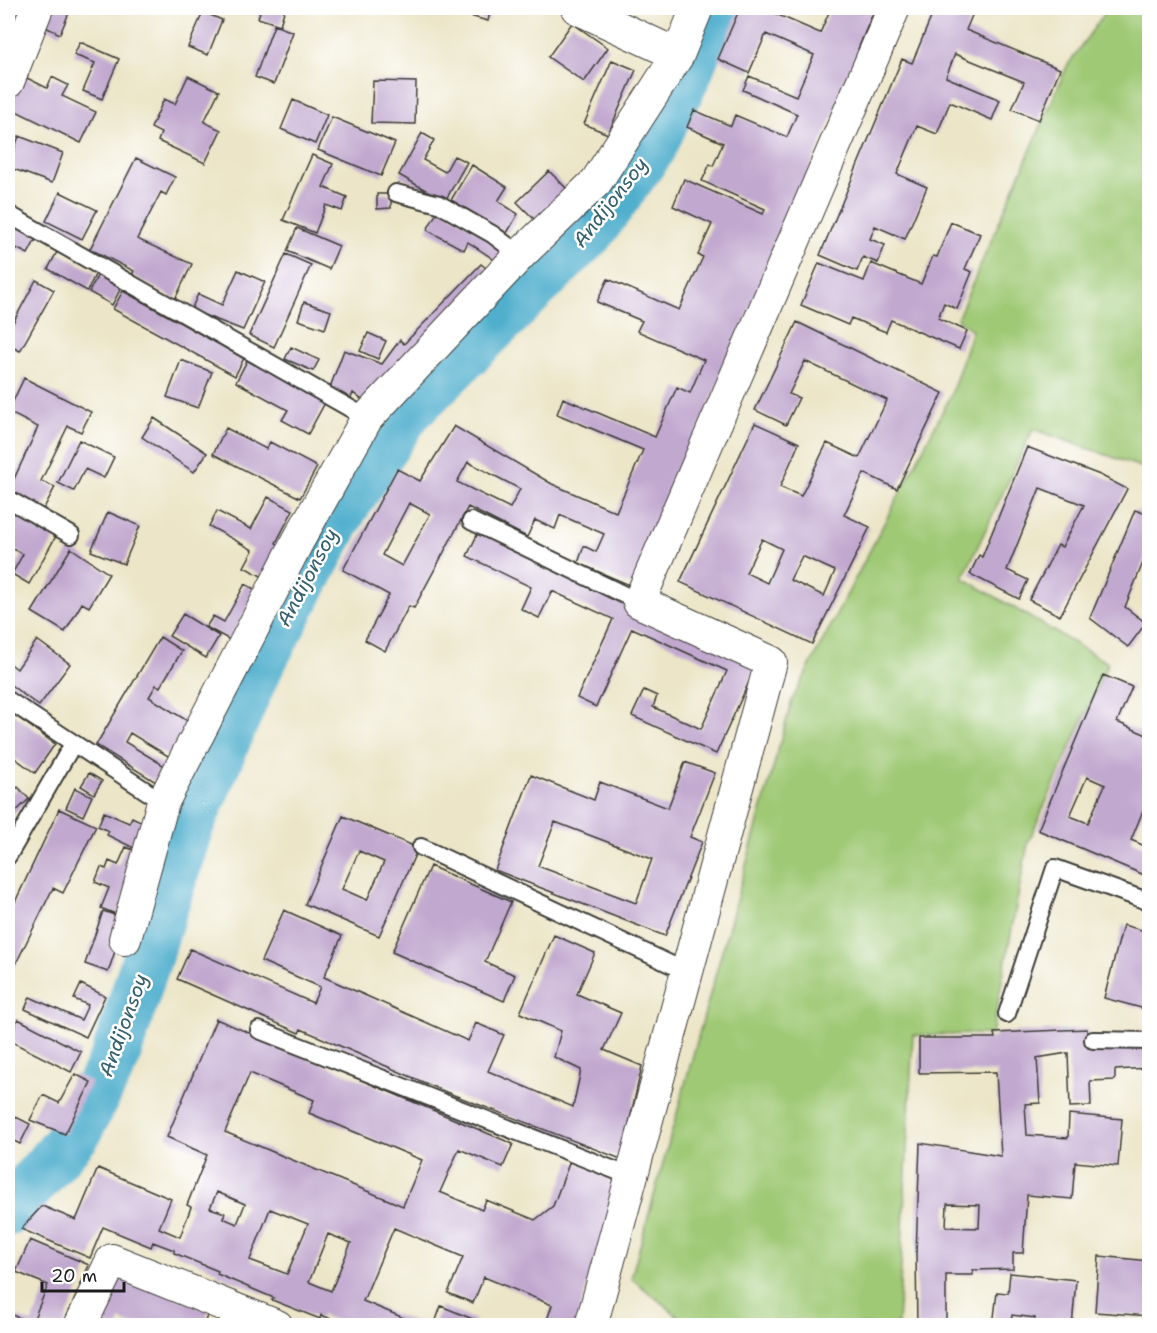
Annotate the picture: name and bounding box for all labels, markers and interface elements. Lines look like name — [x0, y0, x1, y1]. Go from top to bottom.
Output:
water label: Andijonsoy — [567, 152, 653, 252]
water label: Andijonsoy — [270, 523, 344, 631]
water label: Andijonsoy — [92, 970, 154, 1080]
scale bar — [42, 1255, 124, 1293]
text: 20 m — [51, 1264, 97, 1288]

